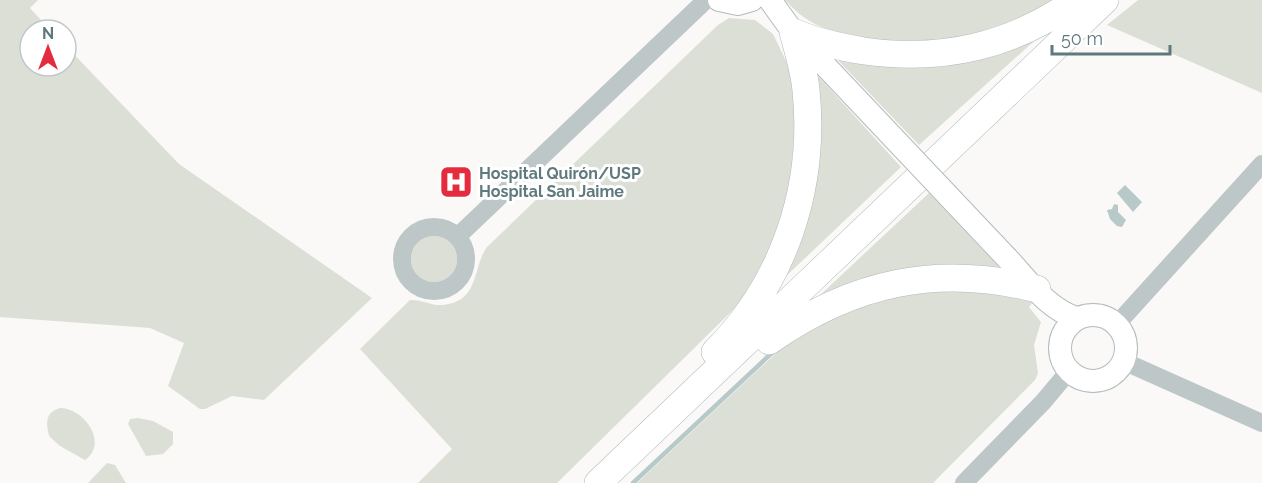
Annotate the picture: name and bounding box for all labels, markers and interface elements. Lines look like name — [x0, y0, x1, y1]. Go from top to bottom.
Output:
north arrow — [18, 18, 78, 78]
scale bar — [1052, 18, 1170, 56]
text: N — [42, 24, 54, 43]
text: 50 m — [1061, 28, 1103, 49]
hospital icon: Hospital Quirón/USP Hospital San Jaime — [438, 164, 474, 200]
place label: Hospital Quirón/USP Hospital San Jaime — [479, 164, 641, 201]

